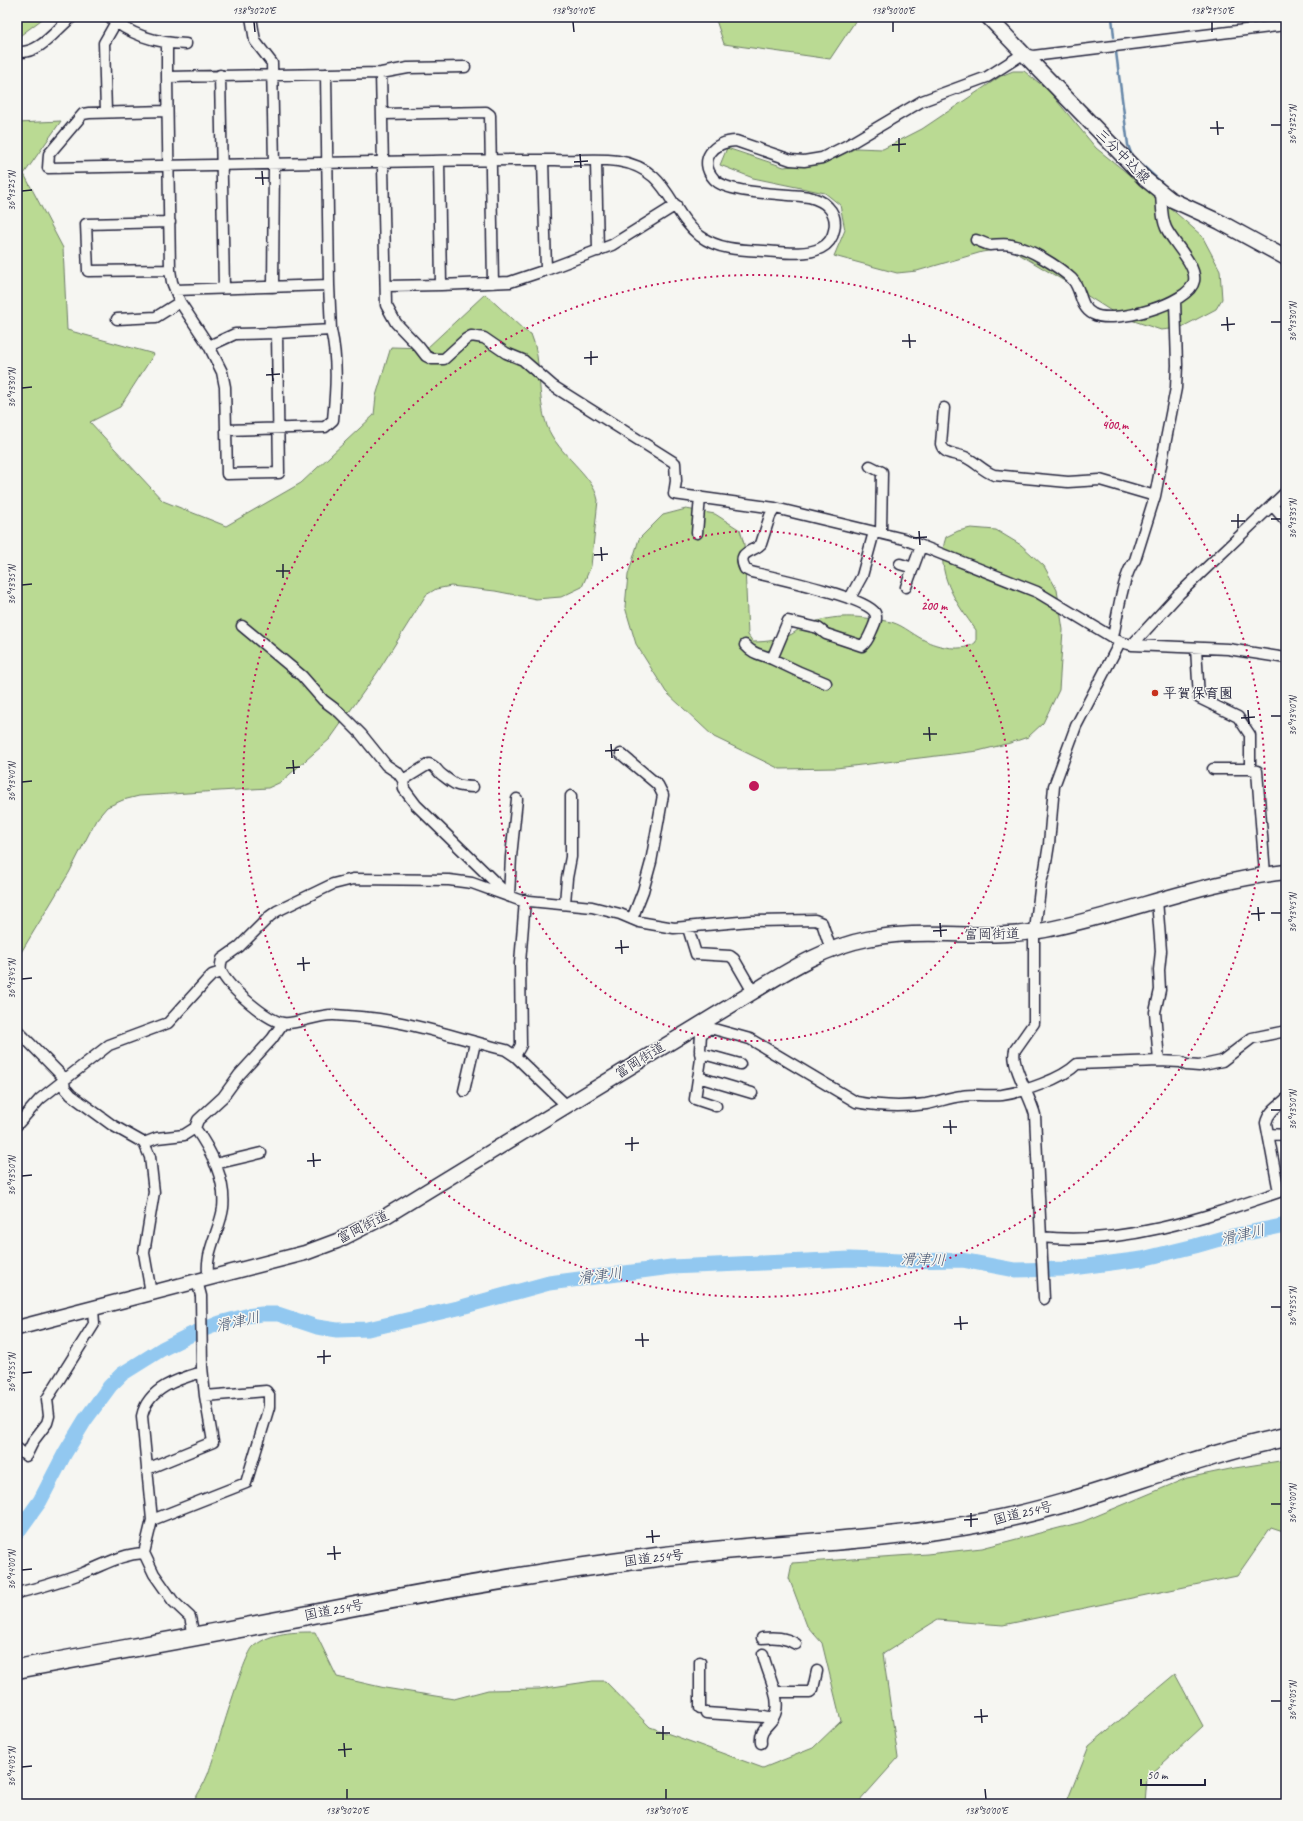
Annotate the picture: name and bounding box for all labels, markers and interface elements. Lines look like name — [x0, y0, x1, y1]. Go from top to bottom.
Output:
text: 138°30'20"E — [232, 4, 277, 17]
text: 138°30'10"E — [551, 4, 596, 17]
text: 138°30'00"E — [871, 4, 916, 17]
text: 138°29'50"E — [1190, 4, 1235, 17]
text: 36°13'25"N — [1286, 103, 1299, 145]
street label: 三分中込線 — [1092, 125, 1154, 187]
text: 36°13'25"N — [5, 169, 18, 211]
text: 36°13'30"N — [1286, 300, 1299, 342]
text: 36°13'30"N — [5, 366, 18, 408]
text: 400 m — [1102, 417, 1129, 433]
text: 36°13'35"N — [1286, 497, 1299, 539]
text: 36°13'35"N — [5, 563, 18, 605]
text: 200 m — [921, 598, 948, 614]
place label: 平賀保育園 — [1163, 685, 1233, 702]
marker: 平賀保育園 — [1150, 688, 1160, 698]
text: 36°13'40"N — [1286, 694, 1299, 736]
text: 36°13'40"N — [5, 760, 18, 802]
centre of rings — [747, 779, 761, 793]
text: 36°13'45"N — [1286, 891, 1299, 933]
street label: 富岡街道 — [964, 925, 1020, 943]
text: 36°13'45"N — [5, 957, 18, 999]
street label: 富岡街道 — [612, 1038, 668, 1082]
text: 36°13'50"N — [1286, 1088, 1299, 1130]
text: 36°13'50"N — [5, 1154, 18, 1196]
street label: 富岡街道 — [334, 1207, 392, 1247]
water label: 滑津川 — [1219, 1221, 1267, 1249]
water label: 滑津川 — [900, 1250, 946, 1270]
water label: 滑津川 — [576, 1263, 624, 1289]
text: 36°13'55"N — [1286, 1285, 1299, 1327]
water label: 滑津川 — [214, 1308, 262, 1336]
text: 36°13'55"N — [5, 1351, 18, 1393]
text: 36°14'00"N — [1286, 1482, 1299, 1524]
street label: 国道254号 — [991, 1497, 1055, 1529]
street label: 国道254号 — [623, 1546, 685, 1570]
text: 36°14'00"N — [5, 1548, 18, 1590]
street label: 国道254号 — [302, 1596, 366, 1624]
text: 36°14'05"N — [1286, 1679, 1299, 1721]
text: 36°14'05"N — [5, 1745, 18, 1787]
scale bar — [1141, 1761, 1205, 1787]
text: 50 m — [1147, 1767, 1169, 1783]
text: 138°30'20"E — [325, 1804, 370, 1817]
text: 138°30'10"E — [644, 1804, 689, 1817]
text: 138°30'00"E — [964, 1804, 1009, 1817]

